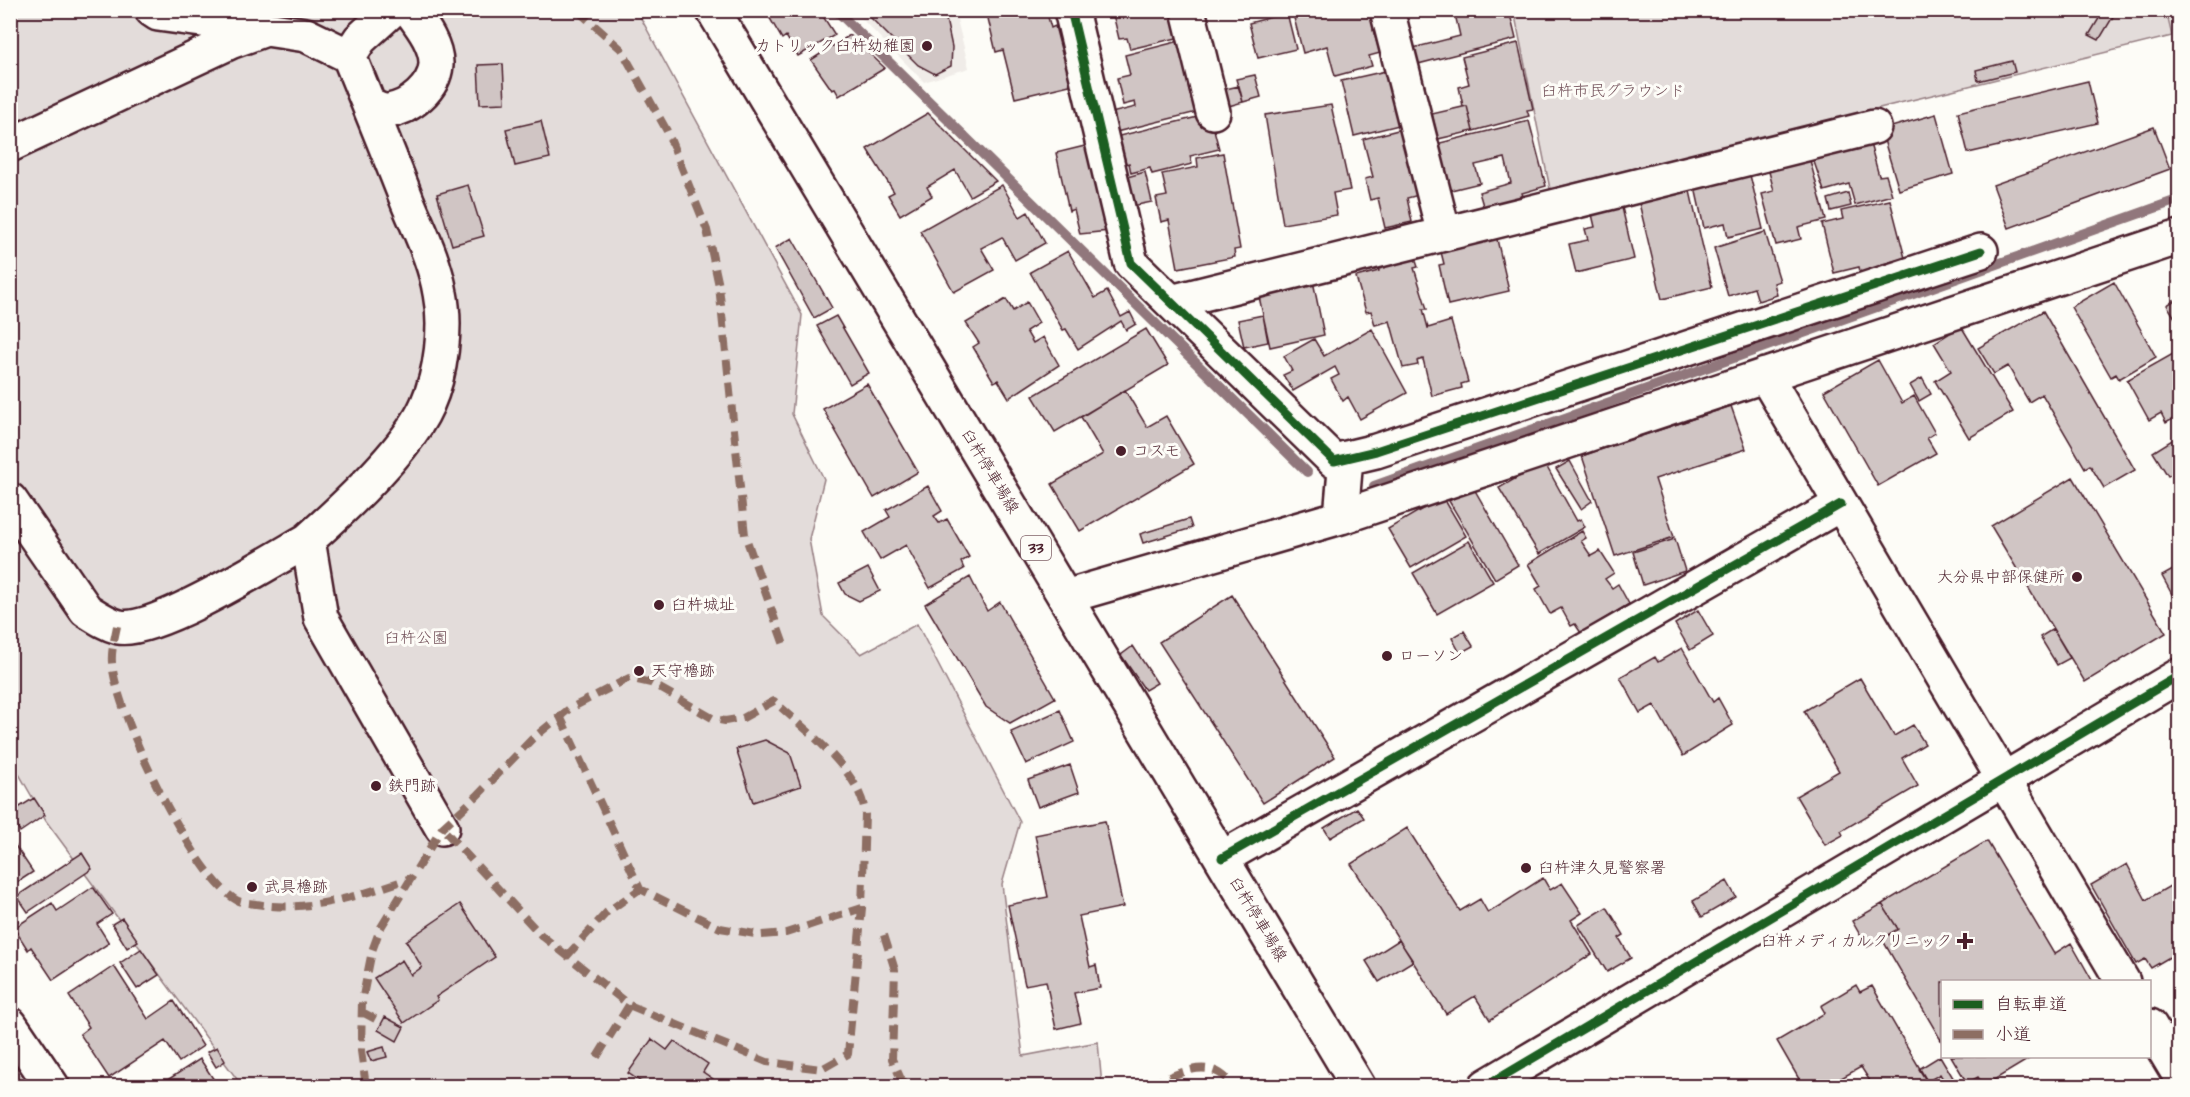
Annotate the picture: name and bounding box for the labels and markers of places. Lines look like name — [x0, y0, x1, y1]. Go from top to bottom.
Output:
place label: カトリック臼杵幼稚園 — [755, 35, 915, 57]
marker: カトリック臼杵幼稚園 — [920, 39, 934, 53]
place label: コスモ — [1133, 440, 1180, 462]
marker: コスモ — [1114, 444, 1128, 458]
place label: 大分県中部保健所 — [1937, 566, 2065, 588]
marker: 大分県中部保健所 — [2070, 570, 2084, 584]
place label: 臼杵城址 — [671, 594, 735, 616]
marker: 臼杵城址 — [652, 598, 666, 612]
place label: ローソン — [1399, 645, 1463, 667]
marker: ローソン — [1380, 649, 1394, 663]
place label: 天守櫓跡 — [651, 660, 715, 682]
marker: 天守櫓跡 — [632, 664, 646, 678]
place label: 鉄門跡 — [388, 775, 436, 797]
marker: 鉄門跡 — [369, 779, 383, 793]
place label: 臼杵津久見警察署 — [1538, 857, 1666, 879]
marker: 臼杵津久見警察署 — [1519, 861, 1533, 875]
place label: 武具櫓跡 — [264, 876, 328, 898]
marker: 武具櫓跡 — [245, 880, 259, 894]
place label: 臼杵メディカルクリニック — [1761, 930, 1952, 952]
marker: 臼杵メディカルクリニック — [1956, 932, 1974, 950]

